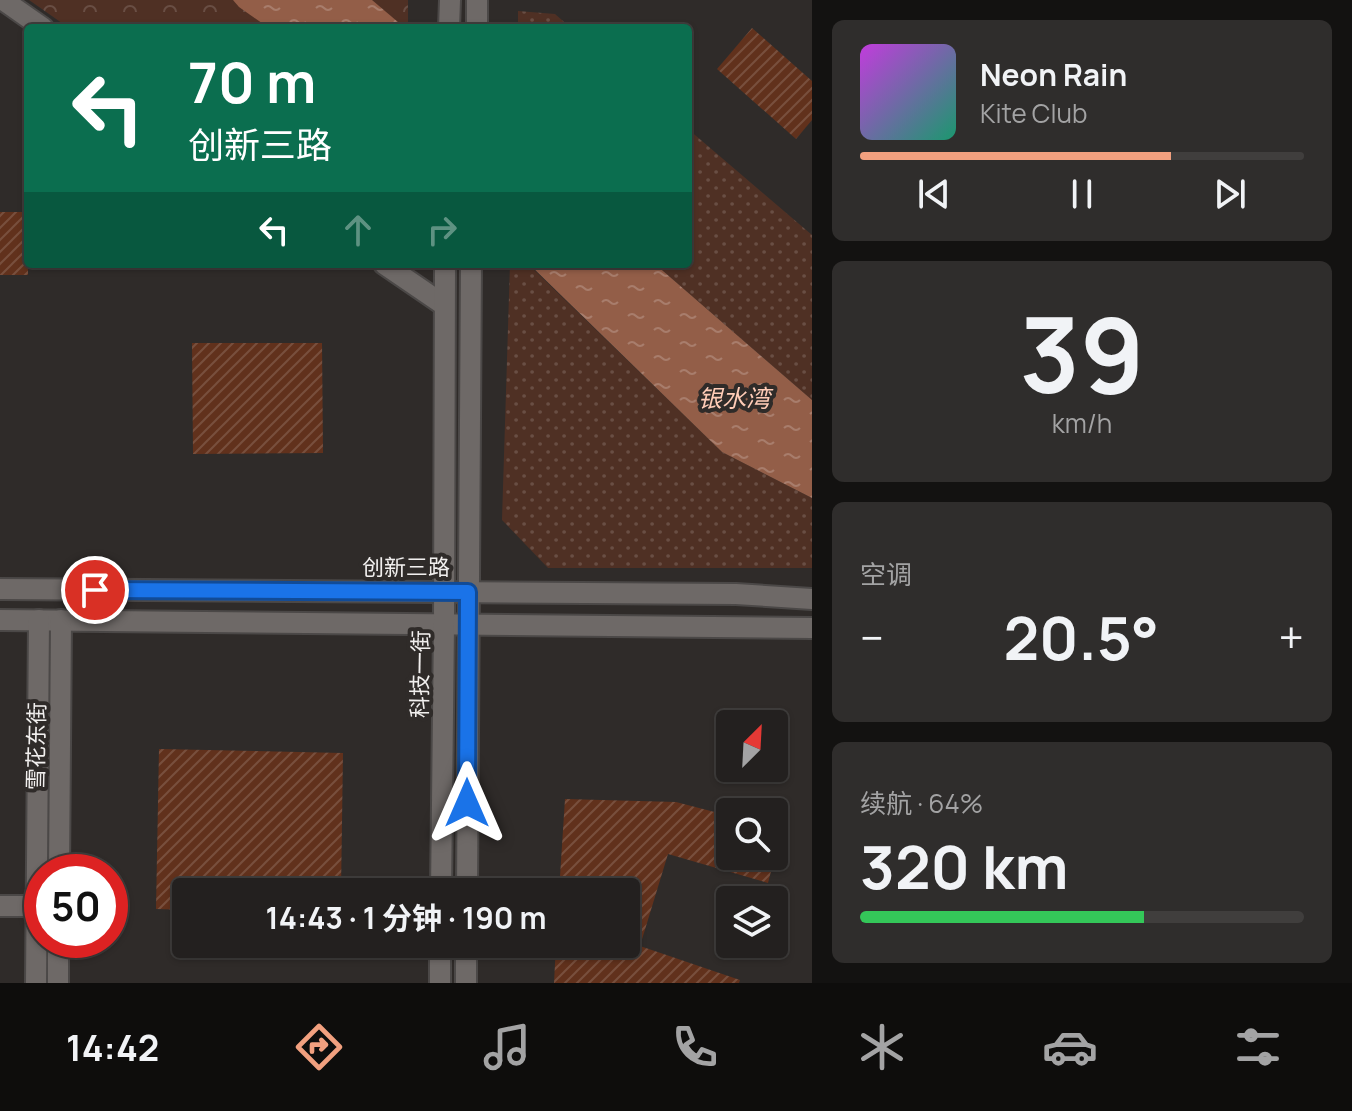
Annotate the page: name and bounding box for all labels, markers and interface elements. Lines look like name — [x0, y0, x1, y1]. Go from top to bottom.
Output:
text: 70 m — [188, 43, 316, 120]
text: Neon Rain — [980, 54, 1127, 95]
icon: left — [56, 56, 160, 160]
text: Kite Club — [980, 95, 1087, 131]
text: 创新三路 — [188, 120, 332, 169]
icon: previous — [912, 172, 956, 216]
icon: pause — [1060, 172, 1104, 216]
icon: next — [1208, 172, 1252, 216]
icon: left — [252, 208, 296, 252]
icon: ahead — [336, 208, 380, 252]
icon: right — [420, 208, 464, 252]
text: 39 — [1019, 282, 1145, 424]
water label: 银水湾 — [698, 381, 774, 414]
text: km/h — [1052, 405, 1112, 441]
street label: 创新三路 — [362, 552, 450, 582]
pin — [61, 556, 129, 624]
text: 空调 — [860, 556, 912, 592]
icon: arrive — [73, 568, 117, 612]
text: 20.5° — [1003, 596, 1159, 678]
text: − — [860, 607, 884, 667]
text: + — [1279, 607, 1304, 667]
street label: 科技一街 — [404, 630, 436, 718]
street label: 雪花东街 — [20, 702, 52, 790]
north arrow — [716, 710, 788, 782]
map controls — [716, 710, 788, 958]
position arrow — [425, 761, 509, 845]
text: 续航 · 64% — [860, 785, 983, 821]
button: search — [716, 798, 788, 870]
text: 320 km — [860, 825, 1068, 907]
speed limit sign: 50 — [24, 854, 128, 958]
button: layers — [716, 886, 788, 958]
text: 14:43 · 1 分钟 · 190 m — [266, 897, 547, 938]
icon: directions — [291, 1019, 347, 1075]
icon: music — [479, 1019, 535, 1075]
icon: phone — [667, 1019, 723, 1075]
icon: climate — [854, 1019, 910, 1075]
icon: car — [1042, 1019, 1098, 1075]
icon: filters — [1230, 1019, 1286, 1075]
text: 14:42 — [66, 1023, 159, 1072]

